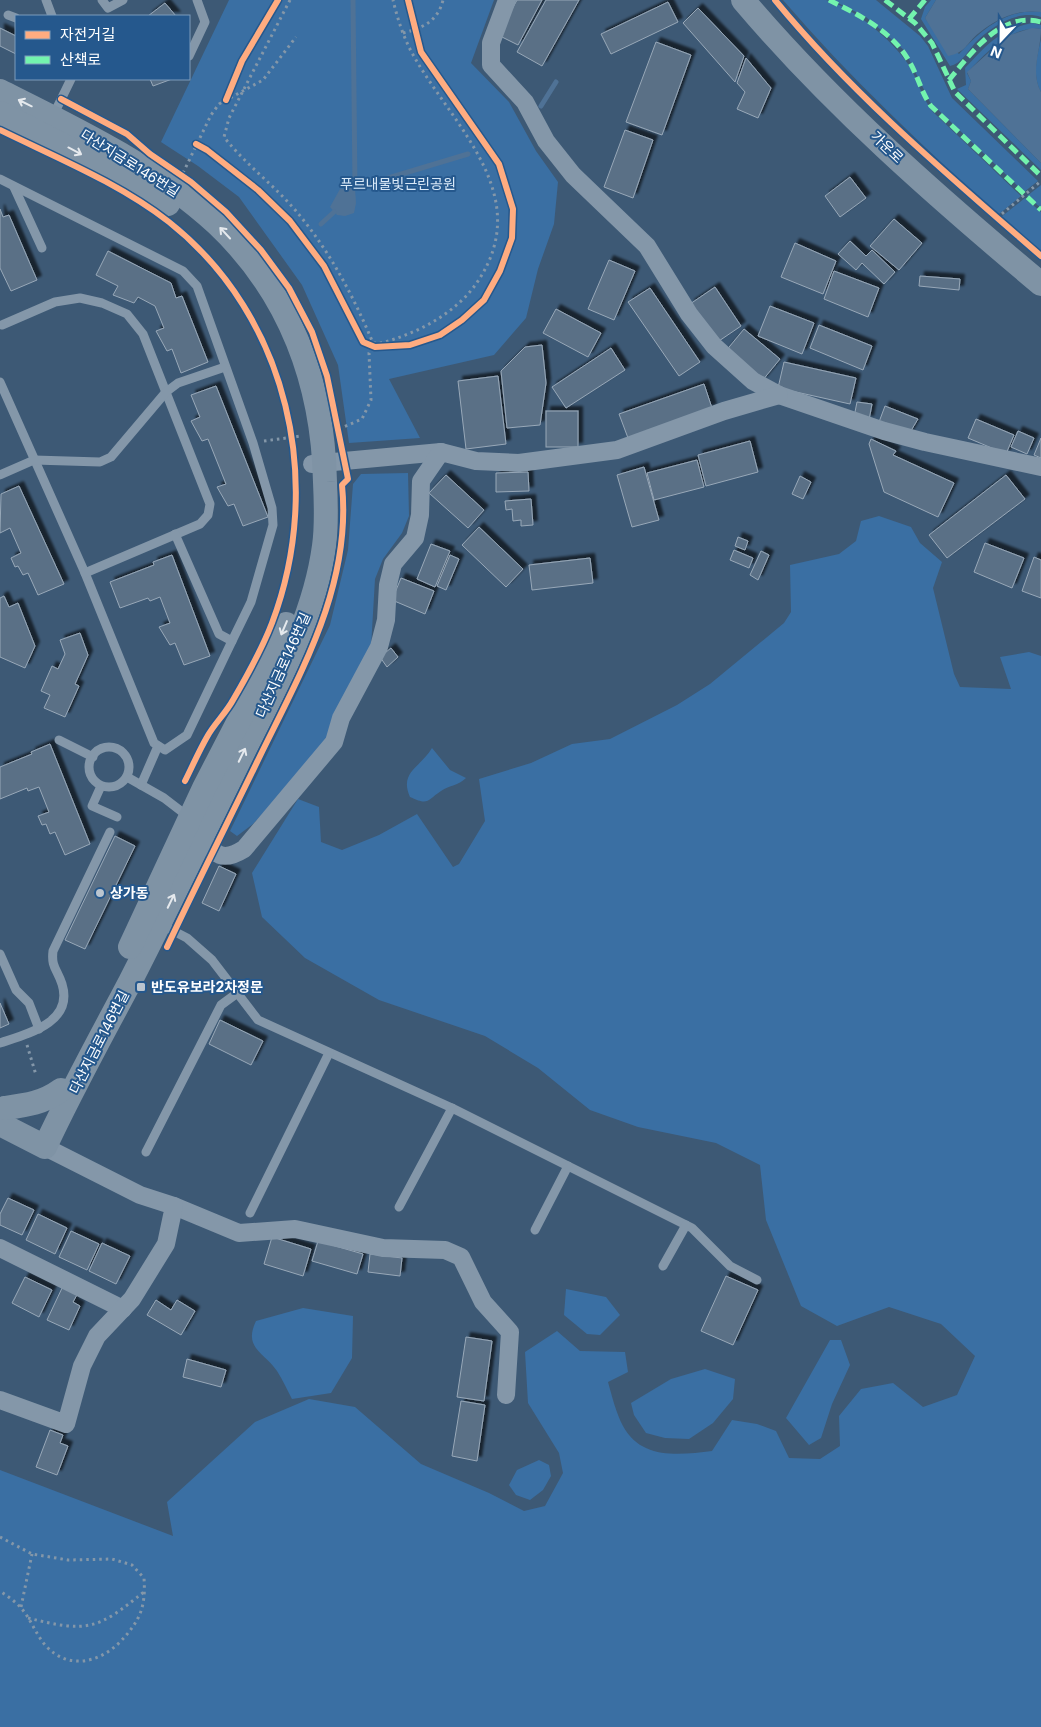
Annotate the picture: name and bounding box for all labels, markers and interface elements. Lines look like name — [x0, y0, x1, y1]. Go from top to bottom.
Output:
legend — [15, 15, 190, 80]
north arrow — [976, 15, 1026, 65]
text: 자전거길 — [60, 25, 115, 44]
text: N — [988, 43, 1004, 62]
text: 산책로 — [60, 50, 101, 69]
one-way arrow — [17, 98, 32, 108]
street label: 다산지금로146번길 — [78, 125, 183, 200]
street label: 가운로 — [868, 127, 907, 166]
one-way arrow — [67, 147, 82, 156]
park label: 푸르내물빛근린공원 — [340, 175, 456, 192]
one-way arrow — [219, 227, 231, 240]
street label: 다산지금로146번길 — [252, 609, 313, 720]
one-way arrow — [279, 620, 289, 635]
one-way arrow — [238, 748, 247, 763]
place label: 상가동 — [110, 884, 149, 901]
marker: 상가동 — [94, 887, 106, 899]
one-way arrow — [167, 894, 176, 909]
place label: 반도유보라2차정문 — [151, 978, 263, 995]
marker: 반도유보라2차정문 — [135, 981, 147, 993]
street label: 다산지금로146번길 — [65, 987, 132, 1096]

